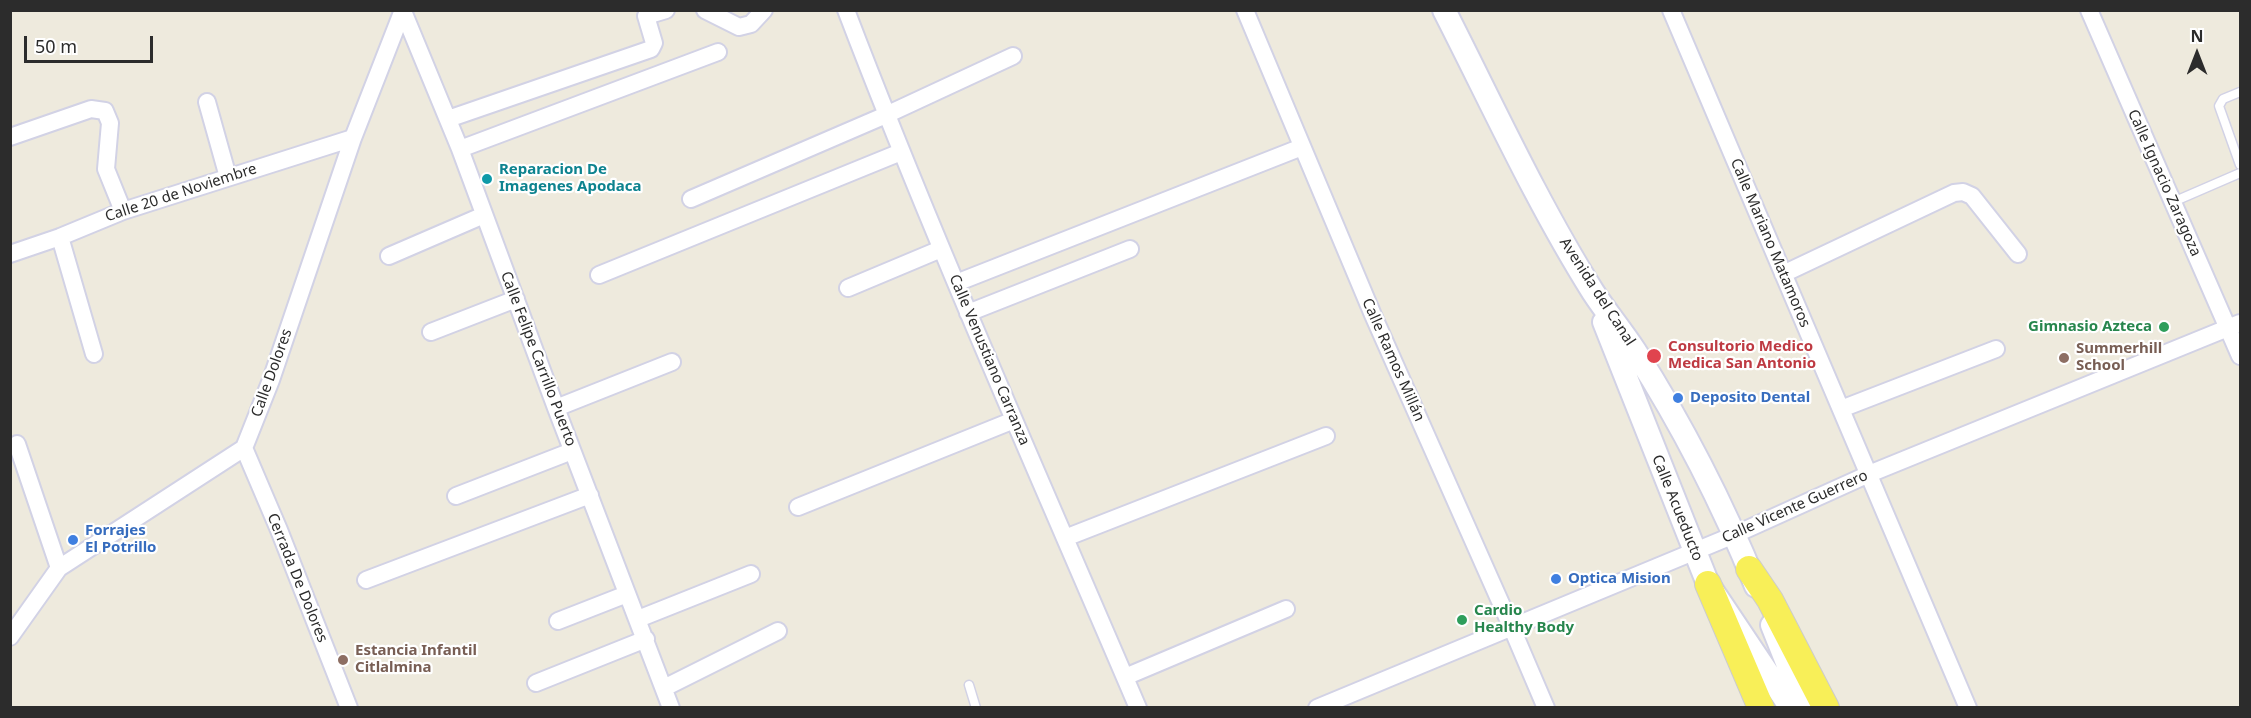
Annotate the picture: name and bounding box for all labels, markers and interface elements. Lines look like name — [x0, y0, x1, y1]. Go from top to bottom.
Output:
scale bar — [27, 24, 156, 62]
north arrow — [2167, 24, 2227, 84]
text: N — [2190, 25, 2204, 47]
text: 50 m — [35, 34, 77, 58]
street label: Calle Ignacio Zaragoza — [2123, 107, 2205, 259]
street label: Calle Mariano Matamoros — [1726, 156, 1814, 330]
street label: Calle 20 de Noviembre — [103, 160, 259, 226]
place label: Reparacion De Imagenes Apodaca — [499, 161, 641, 196]
marker: Reparacion De Imagenes Apodaca — [480, 172, 494, 186]
street label: Avenida del Canal — [1555, 235, 1639, 349]
street label: Calle Felipe Carrillo Puerto — [496, 269, 580, 449]
street label: Calle Venustiano Carranza — [945, 272, 1033, 448]
street label: Calle Ramos Millán — [1358, 296, 1428, 424]
place label: Gimnasio Azteca — [2028, 318, 2152, 336]
marker: Gimnasio Azteca — [2157, 320, 2171, 334]
street label: Calle Dolores — [248, 326, 296, 420]
place label: Consultorio Medico Medica San Antonio — [1668, 338, 1816, 373]
place label: Summerhill School — [2076, 340, 2162, 375]
marker: Consultorio Medico Medica San Antonio — [1645, 347, 1663, 365]
marker: Summerhill School — [2057, 351, 2071, 365]
place label: Deposito Dental — [1690, 389, 1810, 407]
marker: Deposito Dental — [1671, 391, 1685, 405]
street label: Calle Acueducto — [1648, 452, 1706, 564]
street label: Calle Vicente Guerrero — [1719, 467, 1871, 547]
street label: Cerrada De Dolores — [263, 511, 331, 645]
place label: Forrajes El Potrillo — [85, 522, 156, 557]
marker: Forrajes El Potrillo — [66, 533, 80, 547]
place label: Optica Mision — [1568, 570, 1671, 588]
marker: Optica Mision — [1549, 572, 1563, 586]
place label: Cardio Healthy Body — [1474, 602, 1574, 637]
marker: Cardio Healthy Body — [1455, 613, 1469, 627]
place label: Estancia Infantil Citlalmina — [355, 642, 477, 677]
marker: Estancia Infantil Citlalmina — [336, 653, 350, 667]

